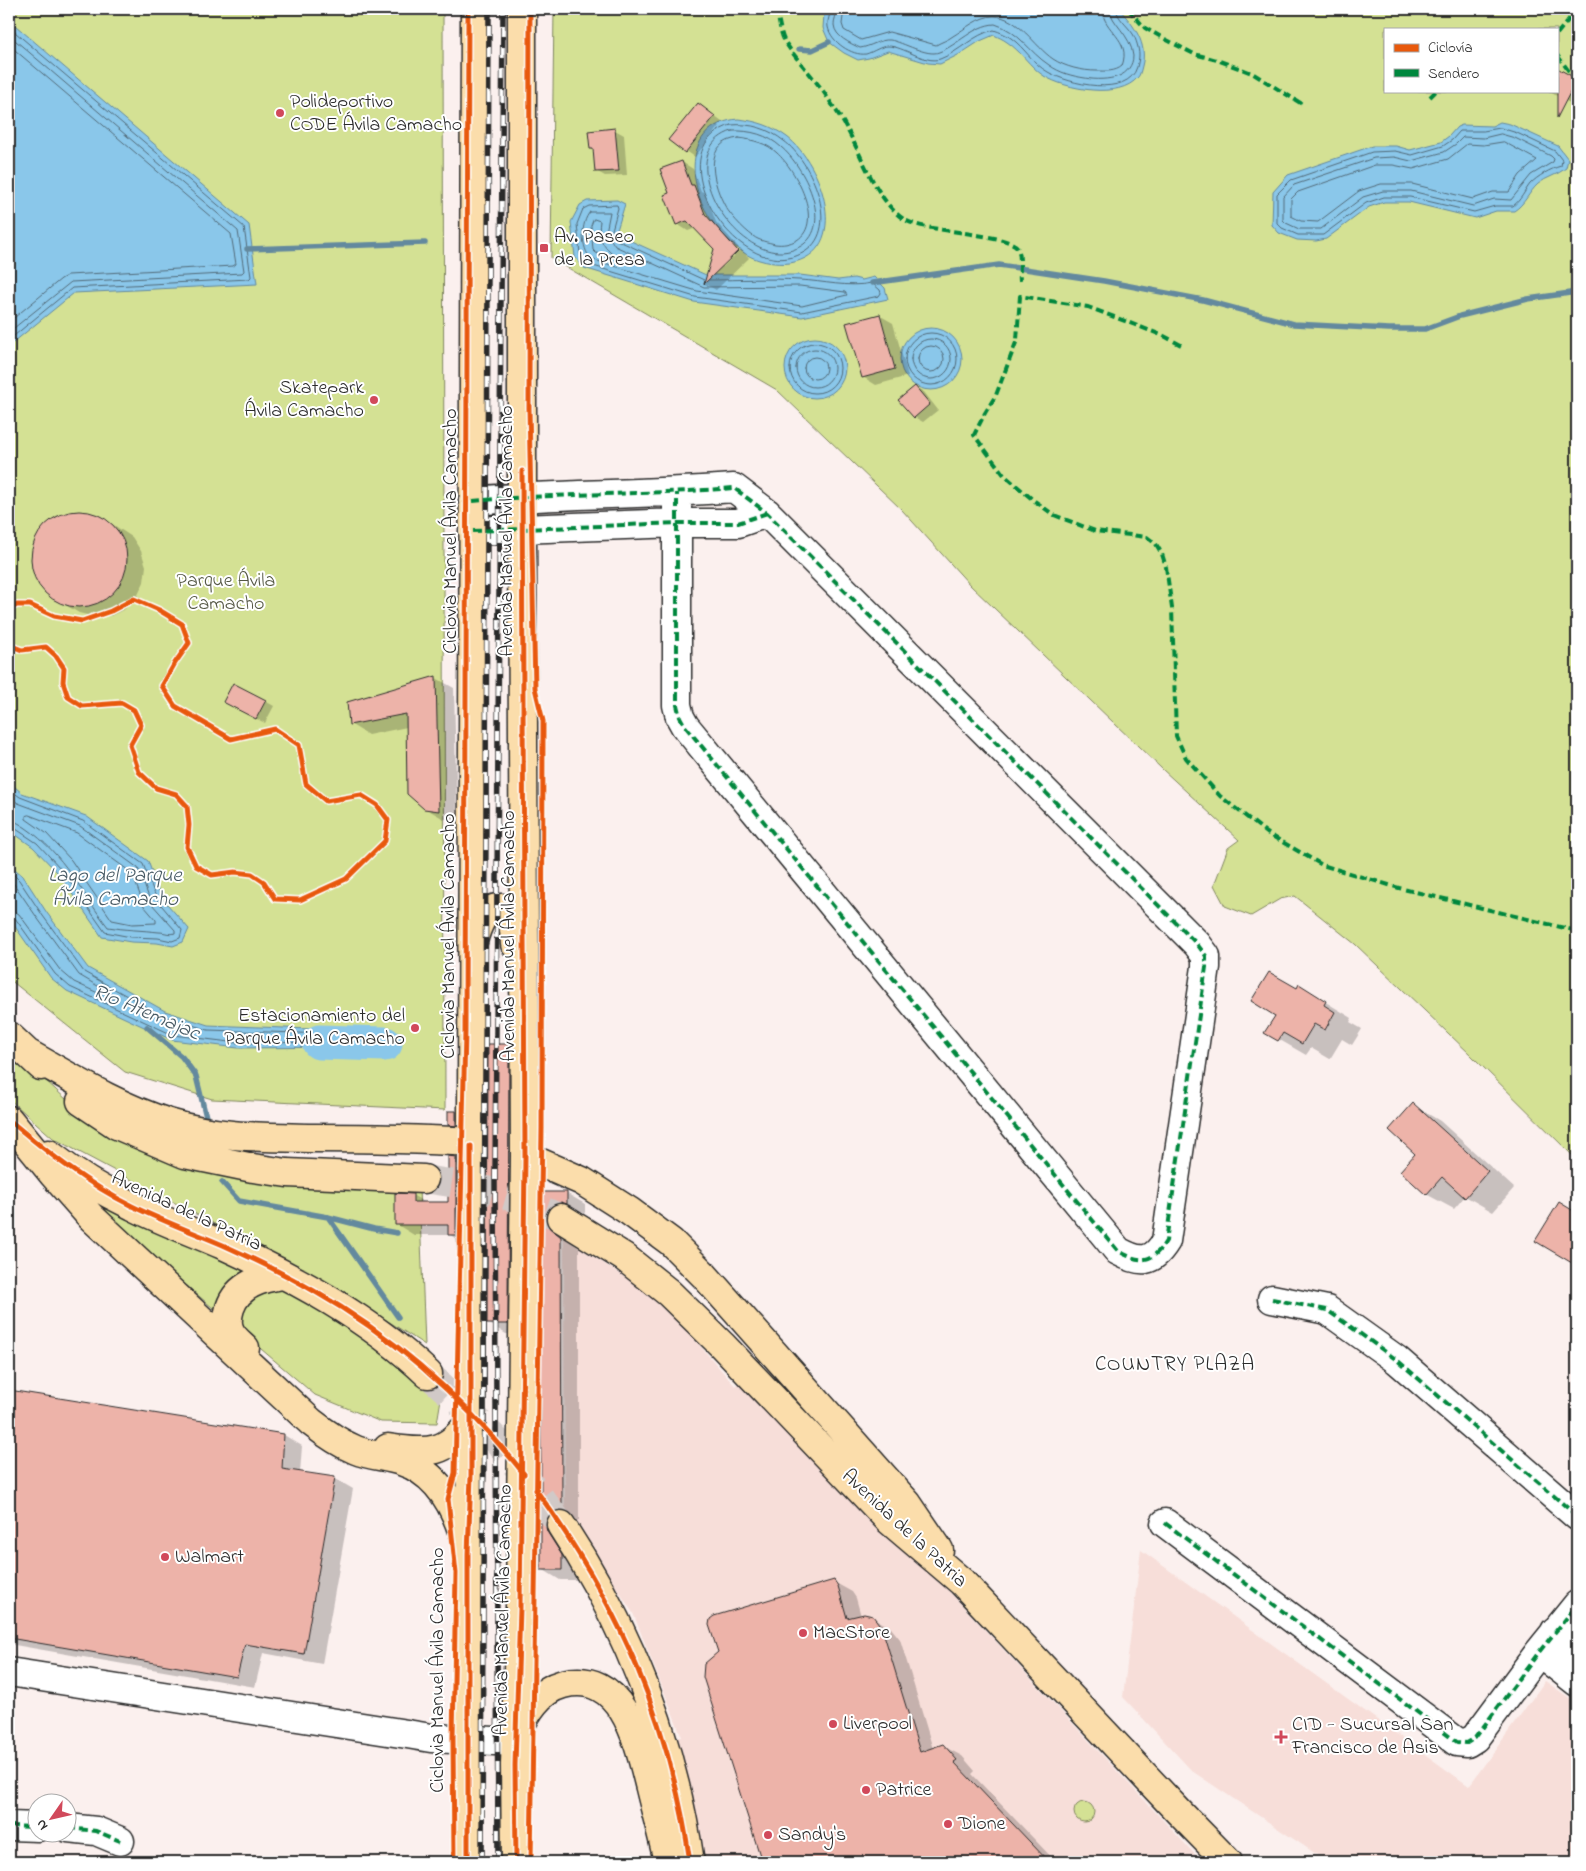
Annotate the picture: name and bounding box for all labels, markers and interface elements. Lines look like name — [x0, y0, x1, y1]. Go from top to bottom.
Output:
legend — [1384, 28, 1558, 92]
text: Ciclovía — [1428, 37, 1473, 59]
text: Sendero — [1428, 63, 1480, 85]
place label: Polideportivo CODE Ávila Camacho — [290, 88, 462, 140]
marker: Polideportivo CODE Ávila Camacho — [274, 107, 286, 119]
place label: Av. Paseo de la Presa — [554, 223, 645, 275]
marker: Av. Paseo de la Presa — [538, 242, 550, 254]
place label: Skatepark Ávila Camacho — [244, 374, 364, 426]
marker: Skatepark Ávila Camacho — [368, 394, 380, 406]
street label: Avenida Manuel Ávila Camacho — [493, 405, 522, 657]
street label: Ciclovia Manuel Ávila Camacho — [437, 408, 466, 654]
park label: Parque Ávila Camacho — [177, 567, 275, 619]
street label: Avenida Manuel Ávila Camacho — [495, 810, 524, 1062]
street label: Ciclovia Manuel Ávila Camacho — [435, 813, 464, 1059]
water label: Lago del Parque Ávila Camacho — [48, 861, 183, 915]
water label: Río Atemajac — [88, 977, 206, 1050]
place label: Estacionamiento del Parque Ávila Camacho — [224, 1002, 405, 1054]
marker: Estacionamiento del Parque Ávila Camacho — [409, 1022, 421, 1034]
street label: Avenida de la Patria — [106, 1164, 266, 1260]
district label: COUNTRY PLAZA — [1095, 1350, 1255, 1380]
street label: Avenida de la Patria — [835, 1463, 973, 1595]
street label: Avenida Manuel Ávila Camacho — [487, 1484, 521, 1736]
place label: Walmart — [175, 1543, 244, 1572]
street label: Ciclovia Manuel Ávila Camacho — [424, 1547, 453, 1793]
marker: Walmart — [159, 1551, 171, 1563]
place label: MacStore — [813, 1619, 890, 1648]
marker: MacStore — [797, 1627, 809, 1639]
place label: Liverpool — [843, 1710, 912, 1739]
place label: CID - Sucursal San Francisco de Asis — [1291, 1711, 1454, 1763]
marker: Liverpool — [827, 1718, 839, 1730]
marker: CID - Sucursal San Francisco de Asis — [1274, 1730, 1288, 1744]
place label: Patrice — [876, 1776, 932, 1805]
marker: Patrice — [860, 1784, 872, 1796]
north arrow — [28, 1794, 78, 1844]
place label: Dione — [957, 1810, 1006, 1839]
text: N — [31, 1815, 54, 1834]
marker: Dione — [942, 1818, 954, 1830]
place label: Sandy's — [778, 1821, 846, 1850]
marker: Sandy's — [762, 1829, 774, 1841]

